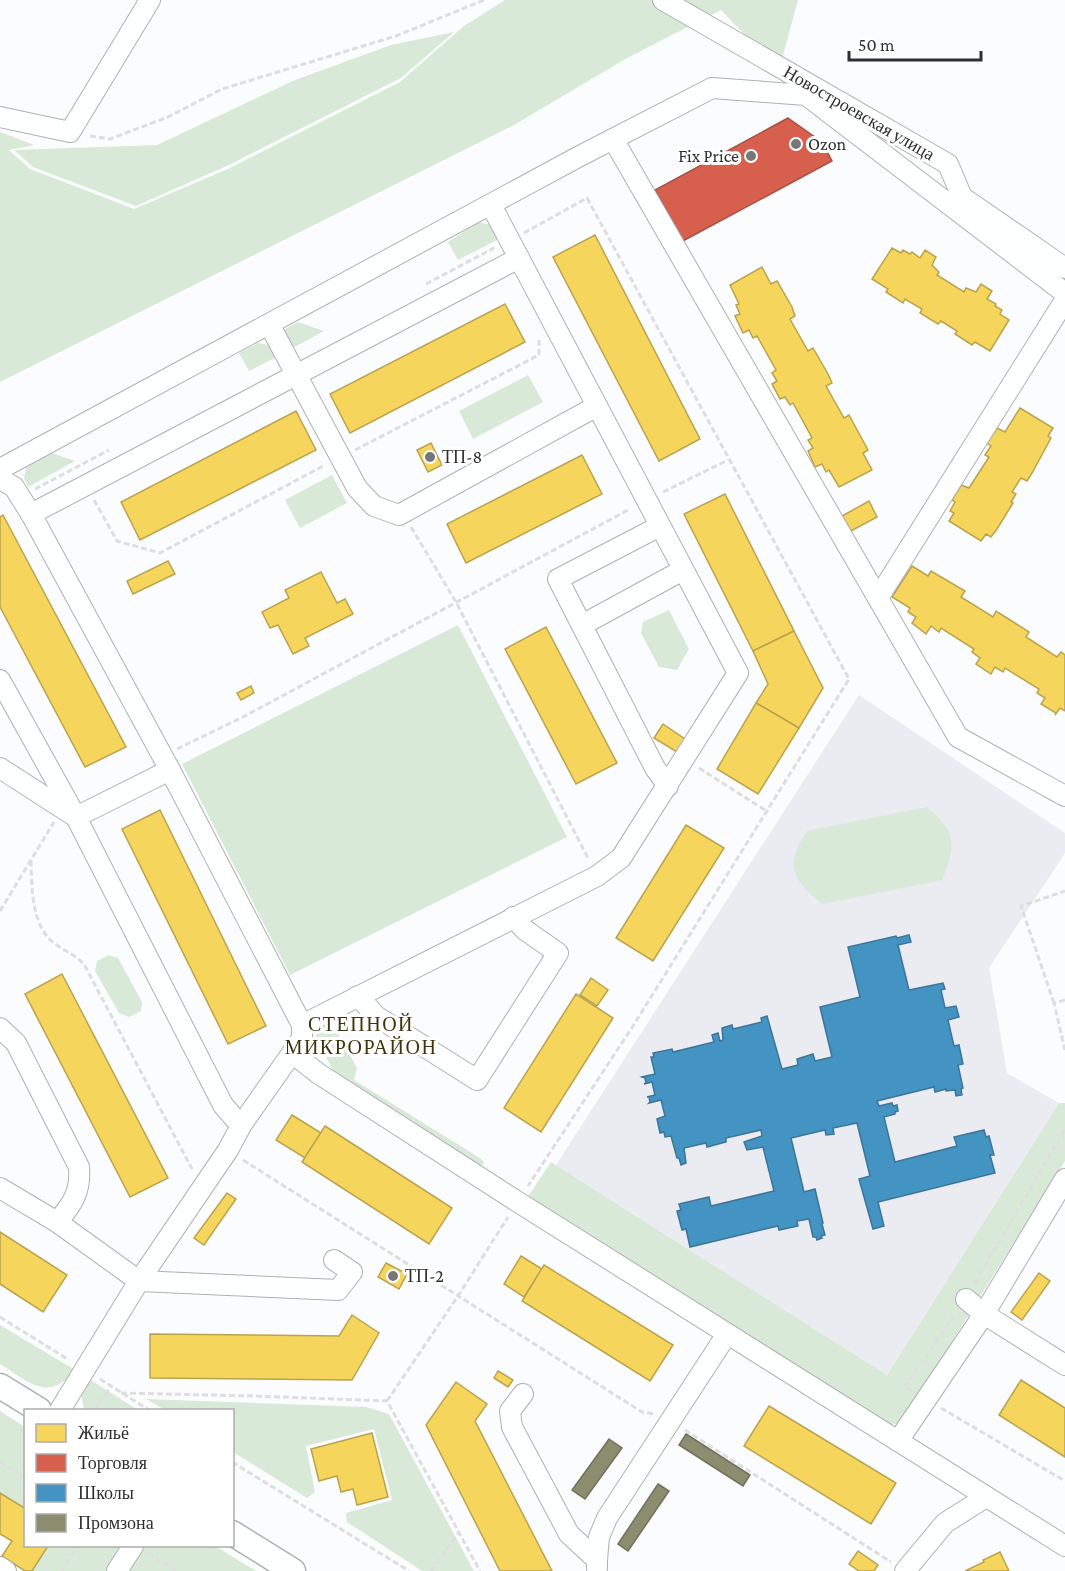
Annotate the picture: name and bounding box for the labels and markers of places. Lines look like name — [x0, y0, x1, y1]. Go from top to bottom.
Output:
place label: Ozon — [808, 134, 847, 154]
marker: Ozon — [789, 137, 803, 151]
place label: Fix Price — [678, 146, 739, 166]
marker: Fix Price — [744, 149, 758, 163]
place label: ТП-8 — [442, 447, 482, 467]
marker: ТП-8 — [423, 450, 437, 464]
place label: ТП-2 — [405, 1266, 444, 1286]
marker: ТП-2 — [386, 1269, 400, 1283]

